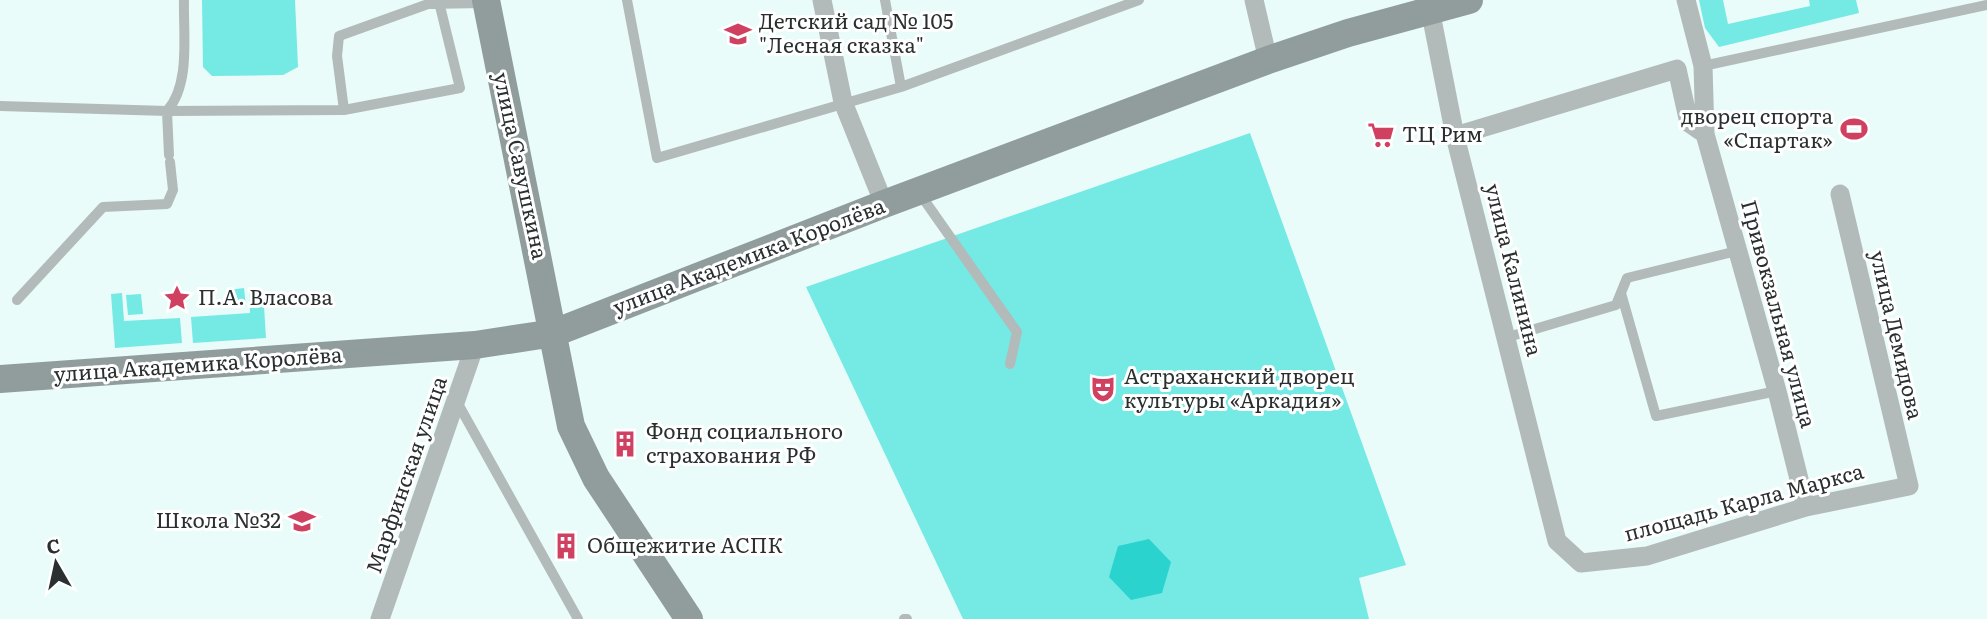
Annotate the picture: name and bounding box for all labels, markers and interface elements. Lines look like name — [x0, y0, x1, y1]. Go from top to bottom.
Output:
place label: Детский сад № 105 "Лесная сказка" — [759, 4, 953, 59]
school or university icon: Детский сад № 105 "Лесная сказка" — [723, 19, 753, 49]
street label: улица Савушкина — [487, 69, 558, 263]
place label: дворец спорта «Спартак» — [1681, 99, 1834, 154]
sports icon: дворец спорта «Спартак» — [1839, 114, 1869, 144]
place label: ТЦ Рим — [1402, 117, 1482, 148]
supermarket icon: ТЦ Рим — [1366, 120, 1396, 150]
street label: улица Калинина — [1479, 180, 1552, 360]
street label: улица Академика Королёва — [607, 188, 889, 321]
street label: Привокзальная улица — [1735, 196, 1826, 431]
street label: улица Демидова — [1864, 247, 1933, 423]
place label: П.А. Власова — [198, 280, 334, 311]
place icon: П.А. Власова — [162, 283, 192, 313]
street label: улица Академика Королёва — [52, 337, 344, 388]
place label: Астраханский дворец культуры «Аркадия» — [1124, 359, 1354, 414]
street label: Марфинская улица — [356, 371, 453, 577]
theatre icon: Астраханский дворец культуры «Аркадия» — [1088, 374, 1118, 404]
place label: Фонд социального страхования РФ — [646, 414, 843, 469]
building icon: Фонд социального страхования РФ — [610, 429, 640, 459]
street label: площадь Карла Маркса — [1620, 453, 1867, 548]
place label: Школа №32 — [156, 503, 281, 534]
school or university icon: Школа №32 — [287, 506, 317, 536]
north arrow — [21, 528, 91, 598]
place label: Общежитие АСПК — [587, 528, 783, 559]
text: С — [44, 530, 62, 560]
building icon: Общежитие АСПК — [551, 531, 581, 561]

